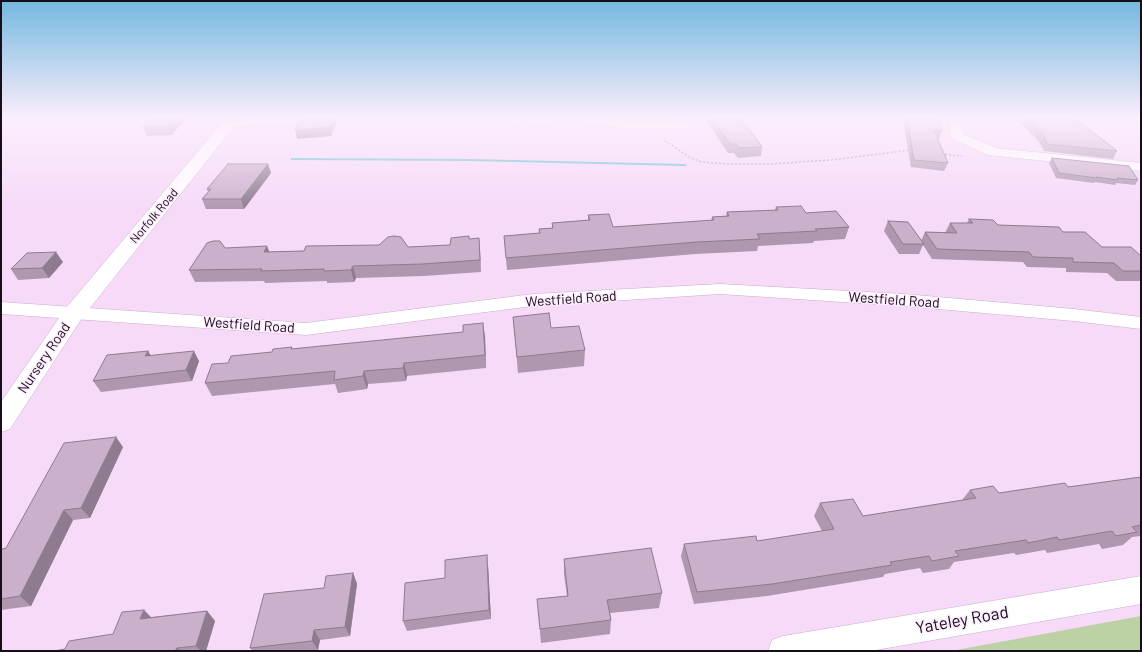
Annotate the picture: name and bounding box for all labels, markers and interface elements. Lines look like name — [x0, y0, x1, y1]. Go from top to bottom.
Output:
street label: Norfolk Road — [127, 186, 181, 246]
street label: Westfield Road — [525, 287, 617, 311]
street label: Westfield Road — [848, 288, 940, 312]
street label: Westfield Road — [203, 313, 295, 337]
street label: Nursery Road — [14, 319, 74, 397]
street label: Yateley Road — [914, 602, 1010, 638]

